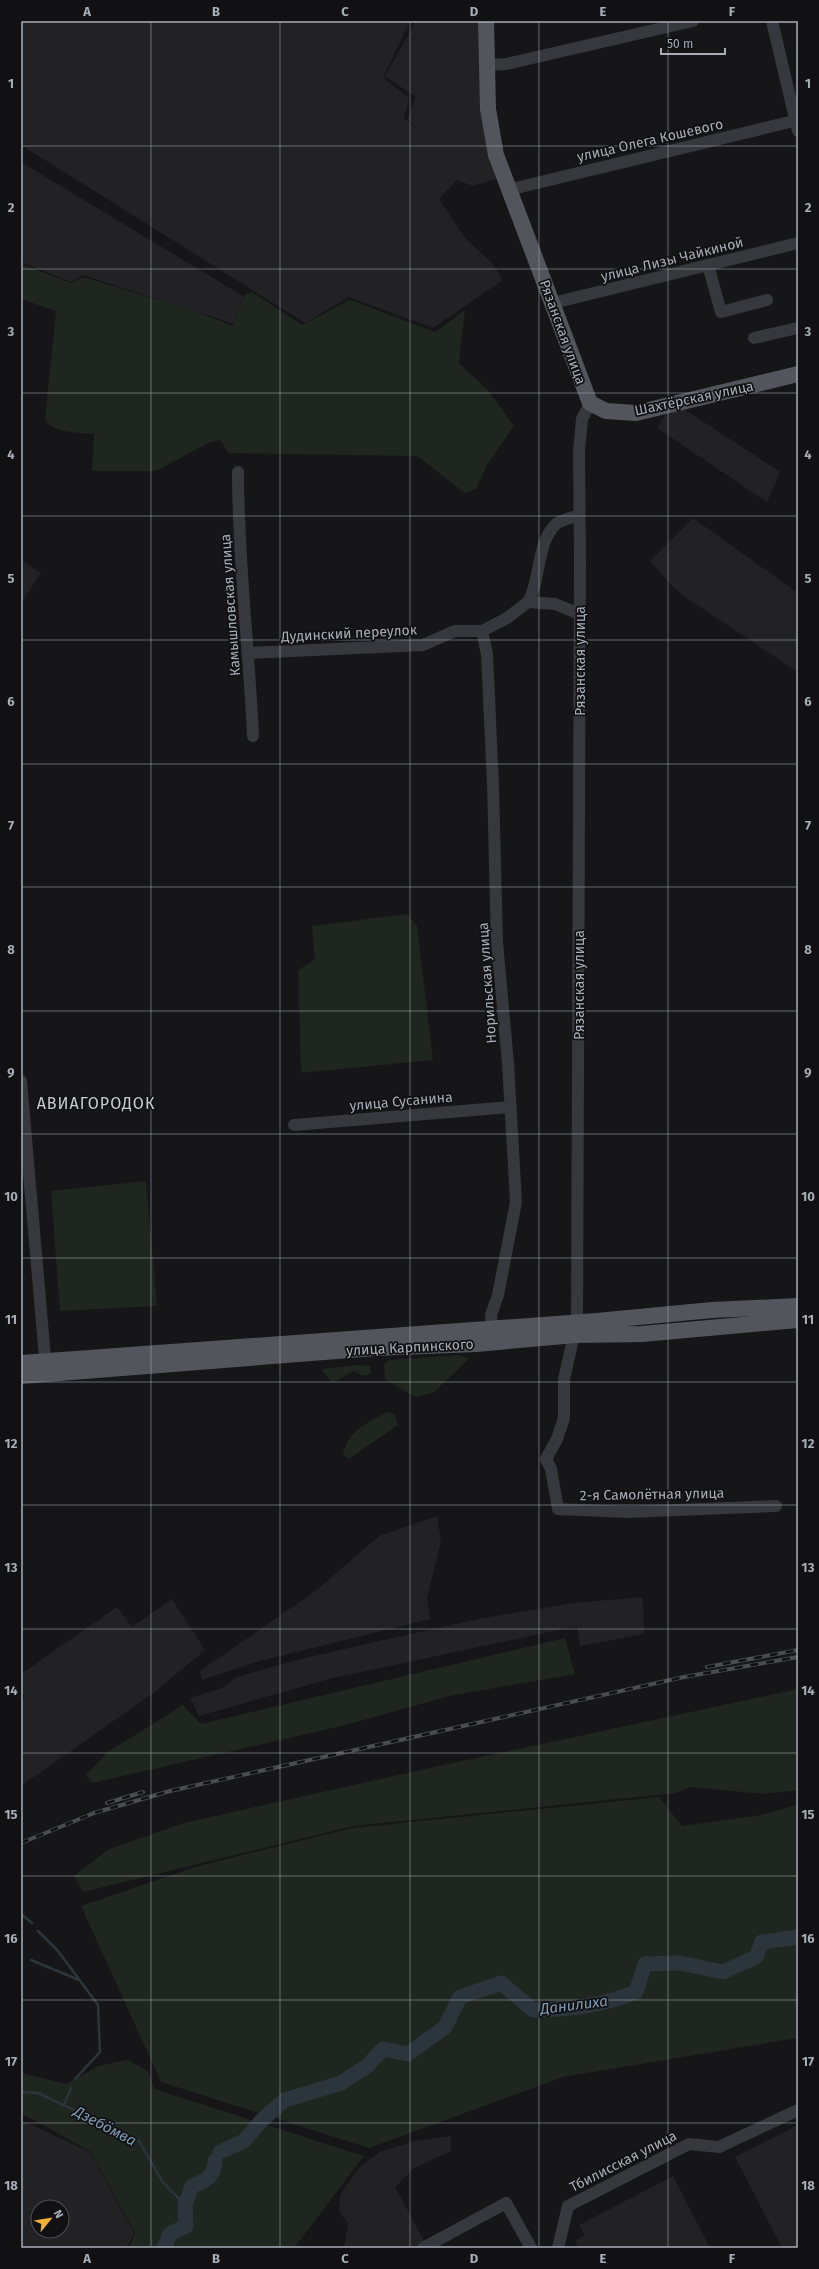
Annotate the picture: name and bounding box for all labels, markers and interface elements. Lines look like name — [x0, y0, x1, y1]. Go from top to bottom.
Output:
text: A — [82, 4, 91, 19]
text: B — [212, 4, 220, 19]
text: C — [341, 4, 349, 19]
text: D — [470, 4, 479, 19]
text: E — [600, 4, 607, 19]
text: F — [729, 4, 736, 19]
scale bar — [661, 30, 725, 56]
text: 50 m — [667, 37, 693, 51]
text: 1 — [8, 76, 14, 91]
text: 1 — [805, 76, 811, 91]
street label: улица Олега Кошевого — [575, 115, 725, 166]
text: 2 — [8, 200, 15, 215]
text: 2 — [805, 200, 812, 215]
street label: улица Лизы Чайкиной — [599, 234, 745, 285]
street label: Рязанская улица — [536, 278, 589, 387]
text: 3 — [7, 324, 15, 339]
text: 3 — [804, 324, 812, 339]
street label: Шахтёрская улица — [633, 378, 755, 419]
text: 4 — [7, 447, 15, 462]
text: 4 — [804, 447, 812, 462]
street label: Камышловская улица — [217, 533, 244, 677]
text: 5 — [8, 571, 15, 586]
text: 5 — [805, 571, 812, 586]
street label: Рязанская улица — [572, 606, 589, 716]
street label: Дудинский переулок — [280, 621, 418, 646]
text: 6 — [7, 694, 15, 709]
text: 6 — [804, 694, 812, 709]
text: 7 — [8, 818, 14, 833]
text: 7 — [805, 818, 811, 833]
street label: Норильская улица — [475, 922, 500, 1044]
street label: Рязанская улица — [571, 930, 588, 1040]
text: 8 — [7, 942, 15, 957]
text: 8 — [804, 942, 812, 957]
text: 9 — [7, 1065, 15, 1080]
text: 9 — [804, 1065, 812, 1080]
street label: улица Сусанина — [349, 1089, 453, 1114]
district label: АВИАГОРОДОК — [37, 1094, 155, 1113]
text: 10 — [4, 1189, 18, 1204]
text: 10 — [801, 1189, 815, 1204]
text: 11 — [5, 1312, 17, 1327]
text: 11 — [802, 1312, 814, 1327]
street label: улица Карпинского — [346, 1336, 474, 1359]
text: 12 — [5, 1436, 18, 1451]
text: 12 — [802, 1436, 815, 1451]
street label: 2-я Самолётная улица — [580, 1485, 724, 1504]
text: 13 — [5, 1560, 18, 1575]
text: 13 — [802, 1560, 815, 1575]
text: 14 — [4, 1683, 18, 1698]
text: 14 — [801, 1683, 815, 1698]
text: 15 — [4, 1807, 18, 1822]
text: 15 — [801, 1807, 815, 1822]
text: 16 — [4, 1931, 18, 1946]
text: 16 — [801, 1931, 815, 1946]
water label: Данилиха — [538, 1992, 609, 2018]
text: 17 — [5, 2054, 17, 2069]
text: 17 — [802, 2054, 814, 2069]
water label: Дзебӧмва — [70, 2102, 139, 2150]
street label: Тбилисская улица — [567, 2127, 680, 2196]
text: 18 — [4, 2178, 18, 2193]
text: 18 — [801, 2178, 815, 2193]
north arrow — [30, 2199, 70, 2239]
text: N — [51, 2208, 66, 2221]
text: A — [82, 2251, 91, 2266]
text: B — [212, 2251, 220, 2266]
text: C — [341, 2251, 349, 2266]
text: D — [470, 2251, 479, 2266]
text: E — [600, 2251, 607, 2266]
text: F — [729, 2251, 736, 2266]

